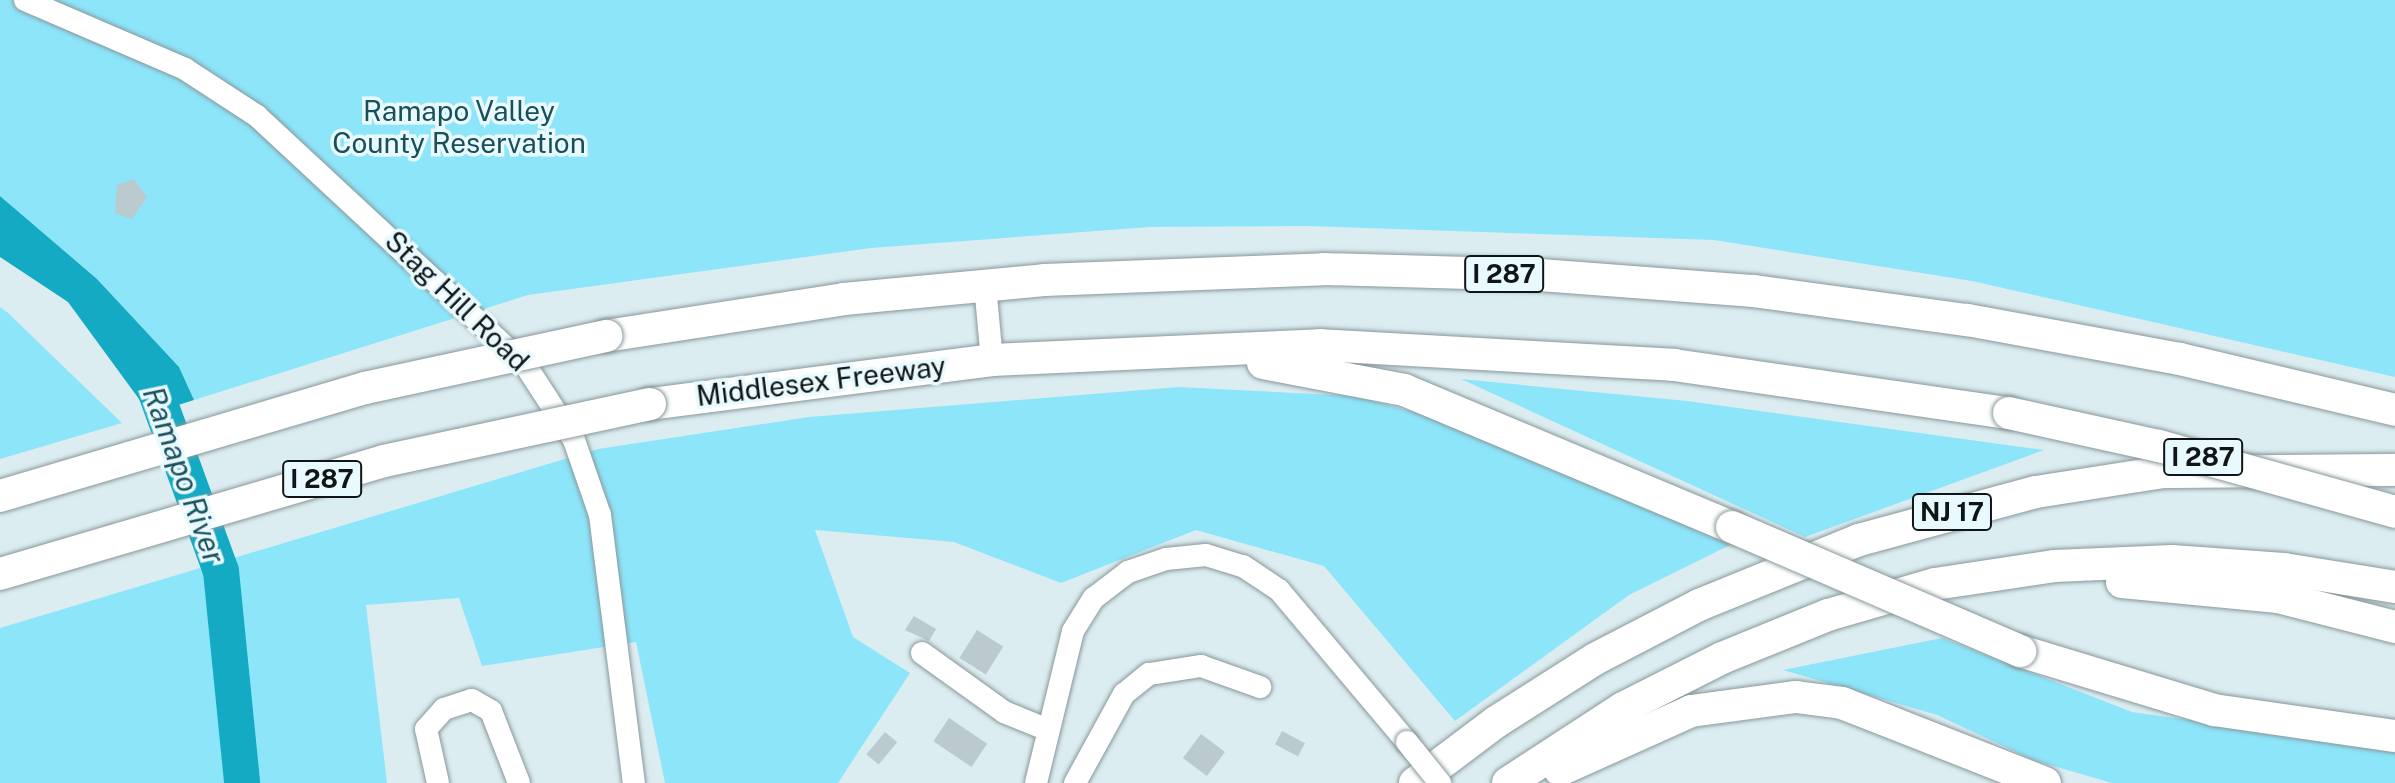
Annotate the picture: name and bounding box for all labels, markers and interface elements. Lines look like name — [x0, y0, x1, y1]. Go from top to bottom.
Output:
park label: Ramapo Valley County Reservation — [332, 94, 586, 160]
street label: Stag Hill Road — [378, 224, 536, 378]
road number: I 287 — [1464, 252, 1544, 296]
street label: Middlesex Freeway — [694, 349, 948, 413]
water label: Ramapo River — [135, 382, 233, 568]
road number: I 287 — [2163, 435, 2243, 479]
road number: I 287 — [282, 457, 362, 501]
road number: NJ 17 — [1910, 490, 1994, 534]

